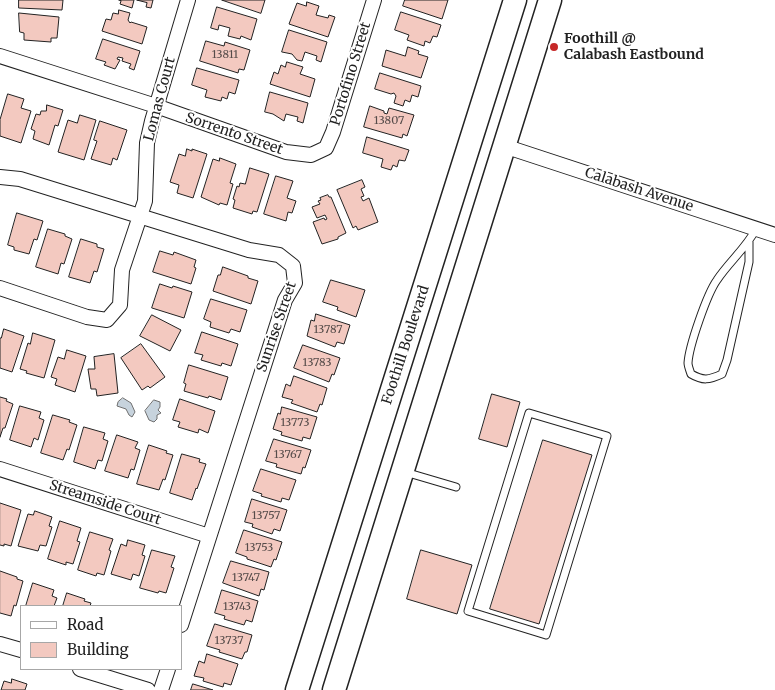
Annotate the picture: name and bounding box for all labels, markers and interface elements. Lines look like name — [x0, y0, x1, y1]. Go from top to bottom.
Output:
street label: Portofino Street — [327, 20, 375, 128]
place label: Foothill @ Calabash Eastbound — [564, 31, 704, 64]
marker: Foothill @ Calabash Eastbound — [548, 41, 560, 53]
house number: 13811 — [212, 48, 238, 62]
street label: Lomas Court — [141, 55, 179, 143]
street label: Sorrento Street — [183, 109, 285, 159]
house number: 13807 — [374, 114, 404, 128]
street label: Calabash Avenue — [583, 165, 695, 215]
street label: Sunrise Street — [254, 280, 300, 374]
street label: Foothill Boulevard — [379, 283, 433, 407]
house number: 13787 — [313, 323, 343, 337]
house number: 13783 — [303, 356, 331, 370]
house number: 13773 — [280, 416, 310, 430]
house number: 13767 — [274, 448, 302, 462]
street label: Streamside Court — [47, 477, 163, 529]
house number: 13757 — [252, 509, 280, 523]
house number: 13753 — [245, 541, 273, 555]
house number: 13747 — [232, 571, 260, 585]
house number: 13743 — [223, 600, 251, 614]
legend — [20, 605, 182, 670]
text: Road — [67, 615, 103, 634]
house number: 13737 — [215, 634, 243, 648]
text: Building — [67, 640, 129, 659]

